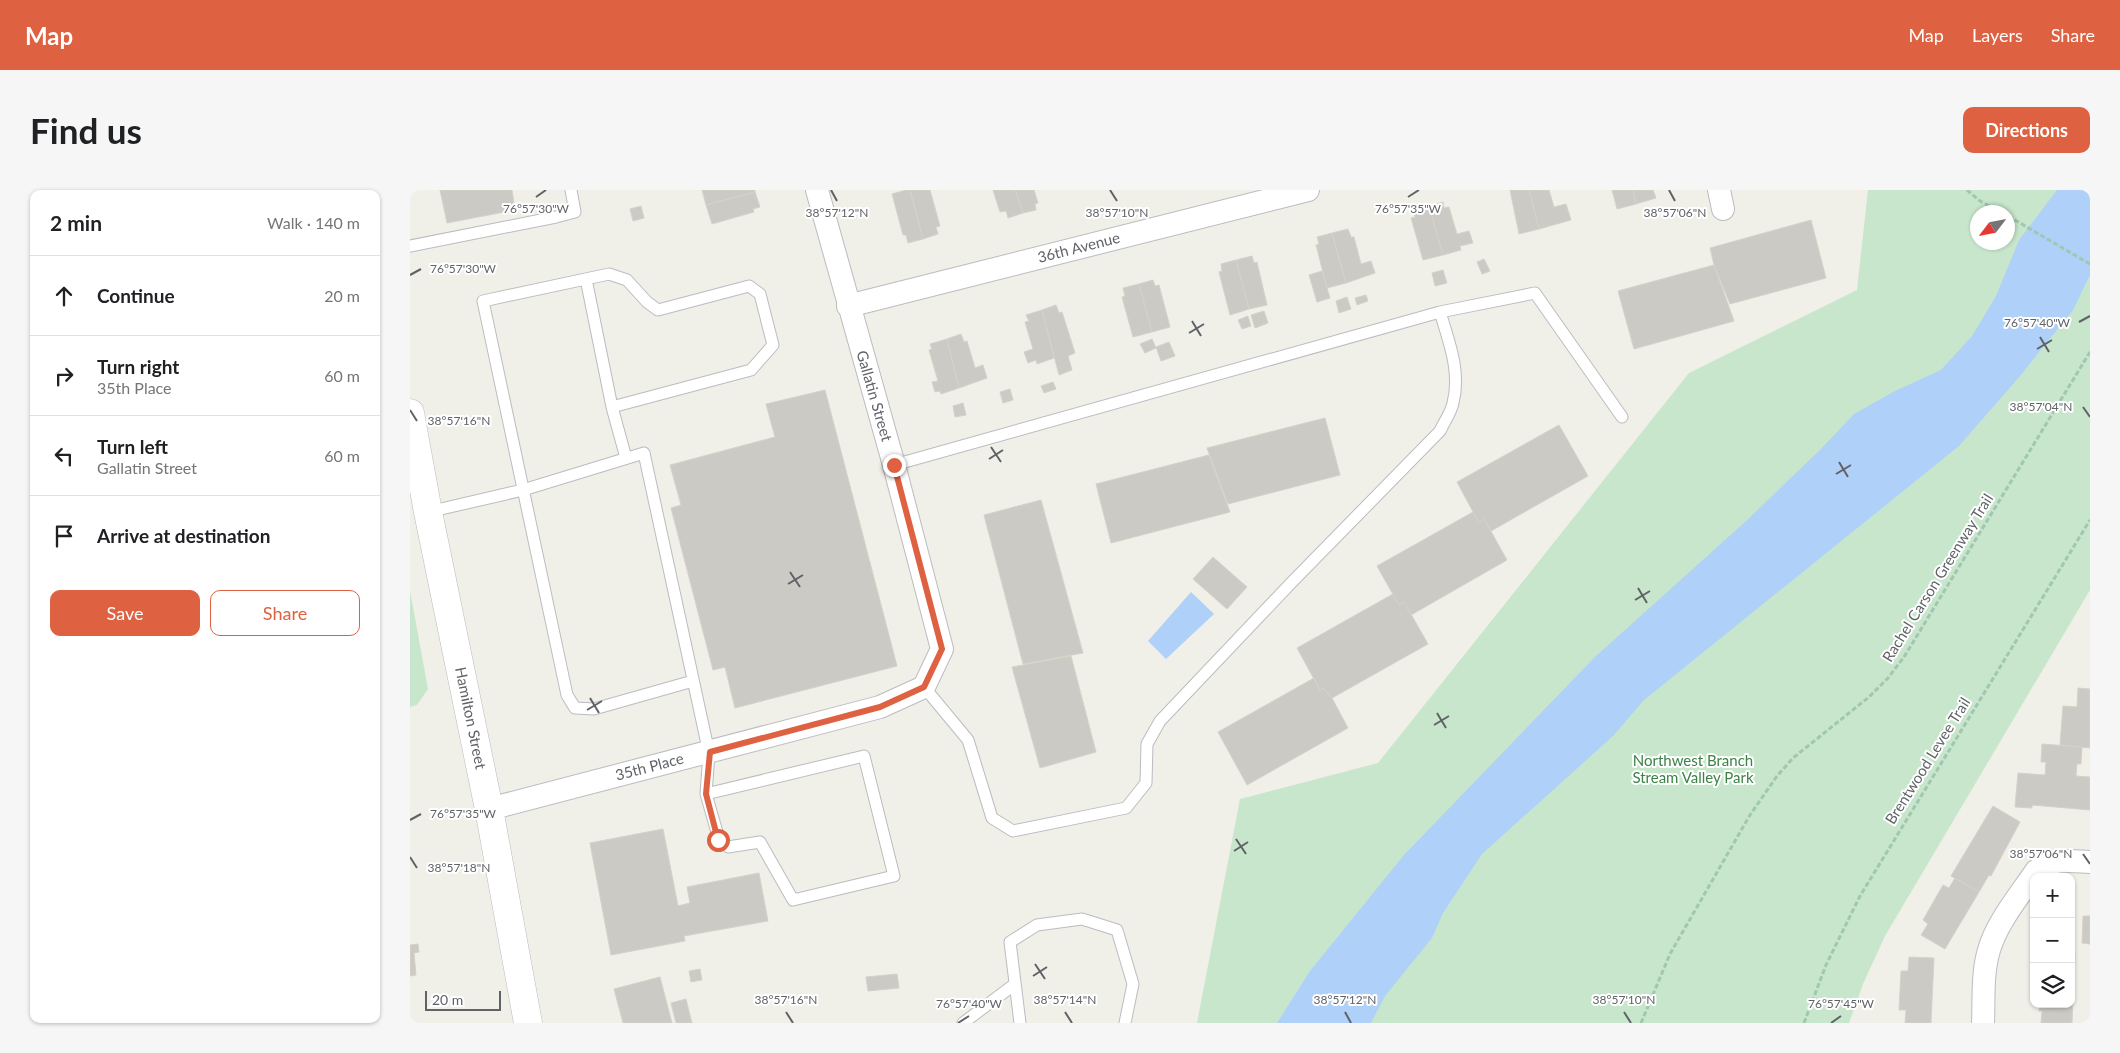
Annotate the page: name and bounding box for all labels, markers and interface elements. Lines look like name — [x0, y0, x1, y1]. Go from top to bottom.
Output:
text: Map — [25, 21, 73, 50]
text: Map — [1908, 24, 1944, 46]
text: Layers — [1972, 24, 2023, 46]
text: Share — [2051, 24, 2095, 46]
button: Directions — [1963, 107, 2090, 153]
text: Find us — [30, 109, 142, 151]
text: 76°57'30"W — [503, 201, 570, 216]
text: 76°57'35"W — [1375, 201, 1442, 216]
text: 38°57'12"N — [806, 205, 868, 220]
text: 38°57'10"N — [1086, 205, 1148, 220]
text: 38°57'06"N — [1644, 205, 1706, 220]
north arrow — [1970, 205, 2015, 250]
text: 2 min — [50, 210, 102, 235]
text: Walk · 140 m — [267, 213, 360, 232]
street label: 36th Avenue — [1036, 228, 1122, 266]
text: 76°57'30"W — [430, 261, 497, 276]
icon: ahead — [50, 282, 78, 310]
text: Continue — [97, 284, 175, 307]
text: 20 m — [324, 286, 360, 305]
text: 76°57'40"W — [2004, 315, 2071, 330]
street label: Gallatin Street — [853, 348, 897, 444]
text: Turn right — [97, 355, 179, 378]
icon: right — [50, 362, 78, 390]
text: 60 m — [324, 366, 360, 385]
text: 35th Place — [97, 378, 172, 397]
text: 38°57'04"N — [2010, 399, 2072, 414]
text: 38°57'16"N — [428, 413, 490, 428]
text: Turn left — [97, 435, 168, 458]
icon: left — [50, 442, 78, 470]
text: 60 m — [324, 446, 360, 465]
route end — [883, 454, 906, 477]
text: Gallatin Street — [97, 458, 197, 477]
street label: Rachel Carson Greenway Trail — [1878, 490, 1996, 665]
icon: arrive — [50, 522, 78, 550]
text: Arrive at destination — [97, 524, 270, 547]
button: Save — [50, 590, 200, 636]
button: Share — [210, 590, 360, 636]
street label: Hamilton Street — [452, 665, 491, 771]
street label: Brentwood Levee Trail — [1881, 694, 1973, 827]
street label: 35th Place — [613, 749, 686, 784]
park label: Northwest Branch Stream Valley Park — [1632, 751, 1754, 786]
text: 76°57'35"W — [430, 806, 497, 821]
route start — [707, 829, 730, 852]
text: 38°57'06"N — [2010, 846, 2072, 861]
text: 38°57'18"N — [428, 860, 490, 875]
map controls — [2030, 873, 2075, 1008]
button: + — [2030, 873, 2075, 918]
button: − — [2030, 918, 2075, 963]
button: layers — [2030, 963, 2075, 1008]
scale bar — [425, 988, 501, 1011]
text: 20 m — [432, 991, 463, 1008]
text: 38°57'16"N — [755, 992, 817, 1007]
text: 38°57'14"N — [1034, 992, 1096, 1007]
text: 38°57'12"N — [1314, 992, 1376, 1007]
text: 38°57'10"N — [1593, 992, 1655, 1007]
text: 76°57'40"W — [936, 996, 1003, 1011]
text: 76°57'45"W — [1808, 996, 1875, 1011]

